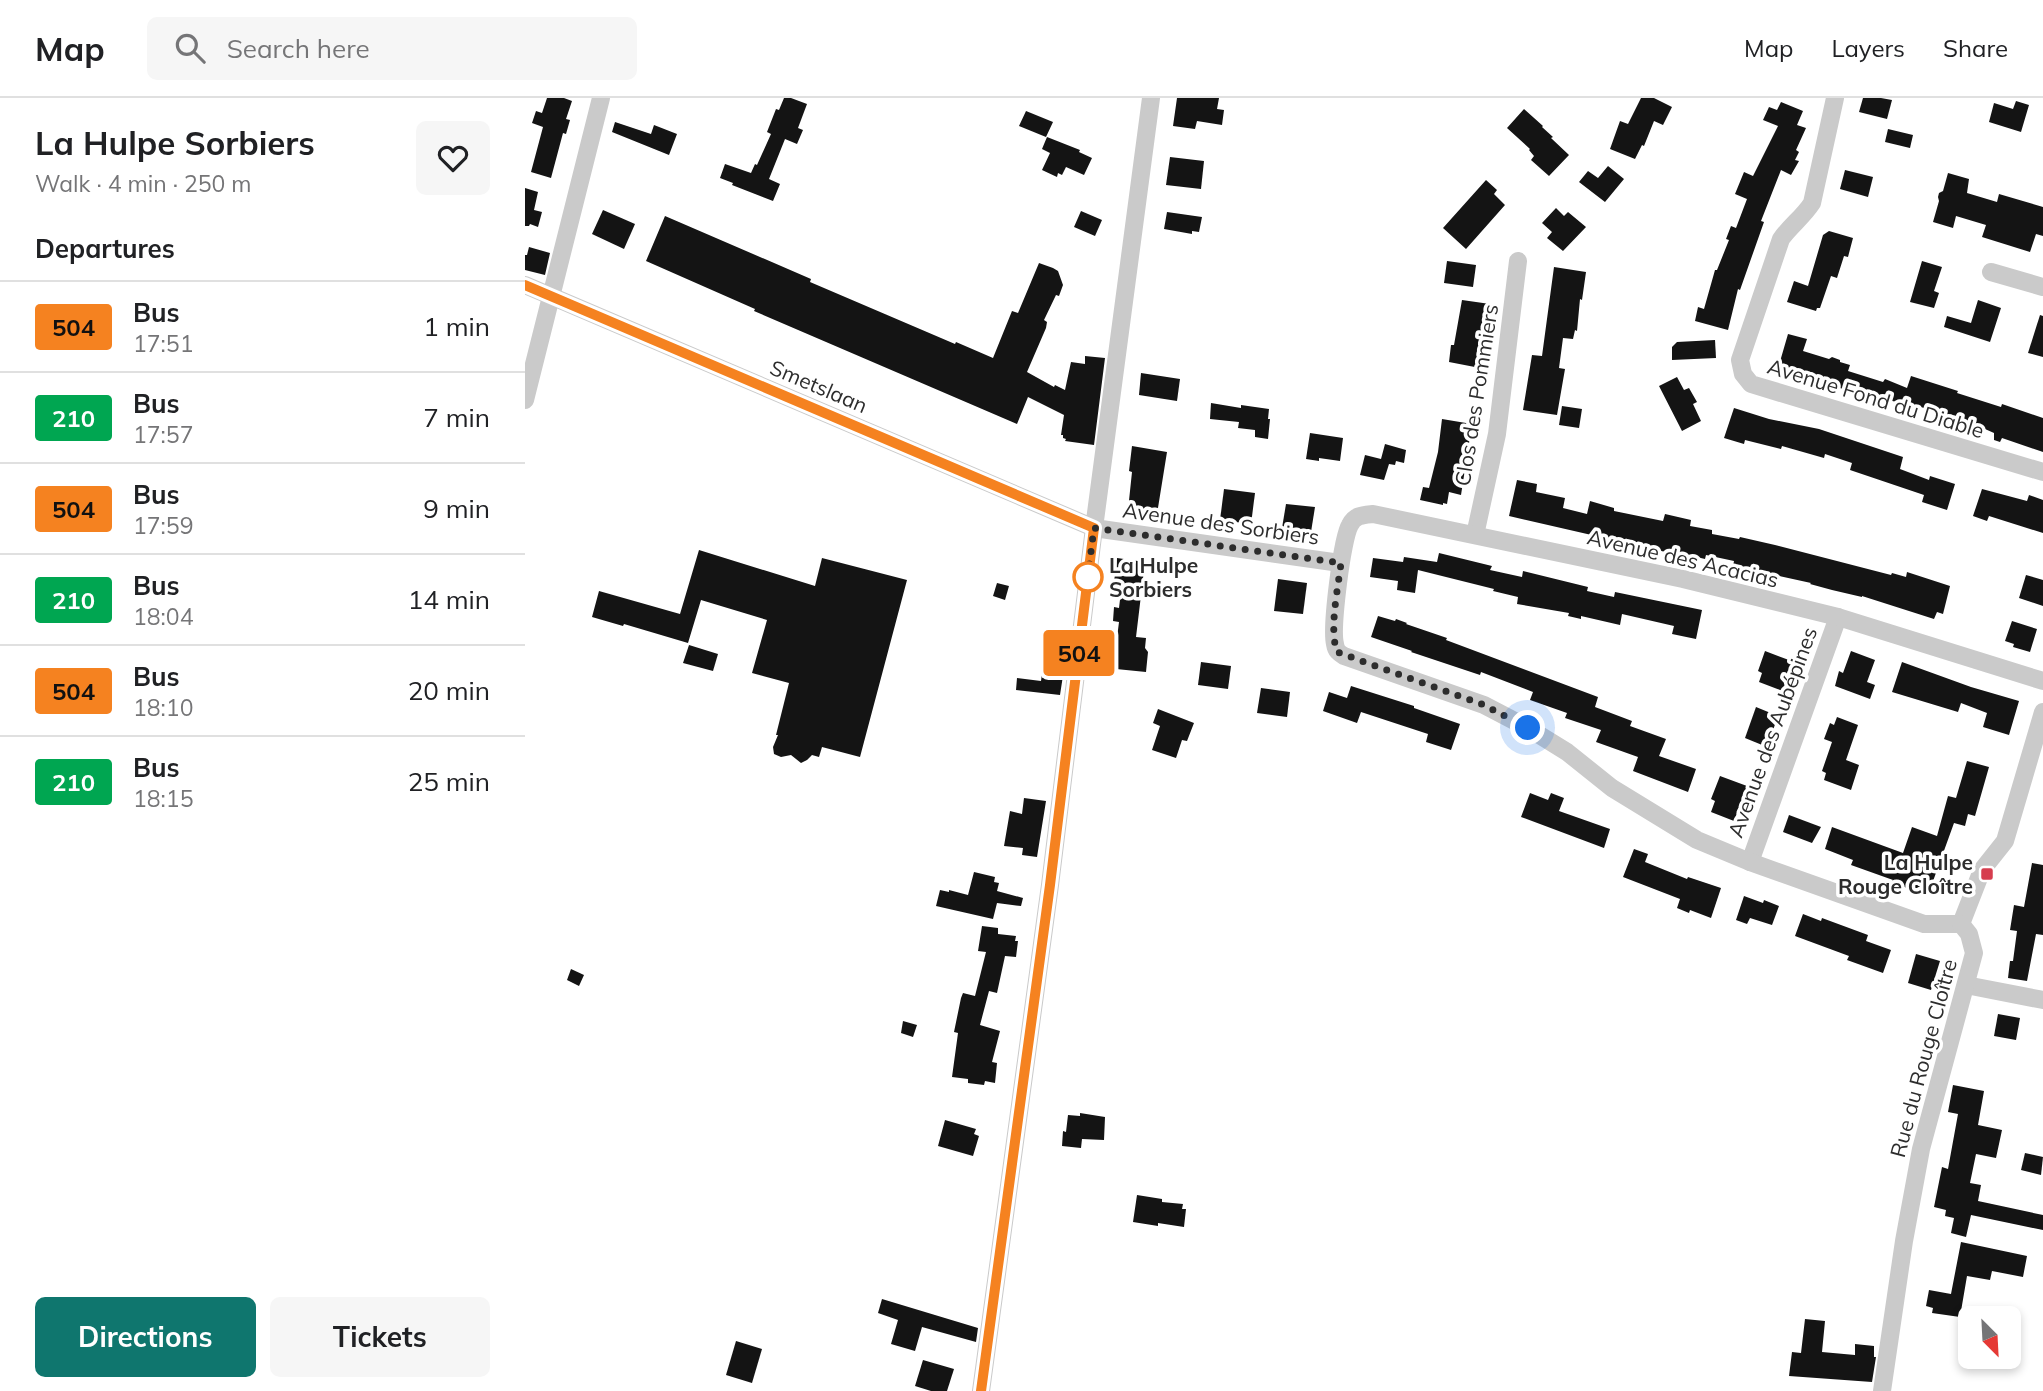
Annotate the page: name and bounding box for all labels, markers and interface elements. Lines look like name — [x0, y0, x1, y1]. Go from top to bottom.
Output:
search box — [147, 17, 637, 80]
text: Map — [35, 28, 105, 69]
icon: search — [171, 29, 209, 67]
text: Search here — [227, 32, 370, 65]
text: Map — [1744, 33, 1793, 63]
text: Layers — [1831, 33, 1905, 63]
text: Share — [1943, 33, 2008, 63]
button: heart — [416, 121, 490, 195]
text: La Hulpe Sorbiers — [35, 122, 315, 163]
text: Walk · 4 min · 250 m — [35, 169, 252, 198]
text: Departures — [35, 232, 175, 265]
text: Bus — [133, 296, 179, 329]
street label: Clos des Pommiers — [1449, 302, 1503, 488]
text: 1 min — [423, 310, 490, 343]
text: 504 — [52, 312, 95, 342]
text: 17:51 — [133, 329, 193, 358]
street label: Avenue Fond du Diable — [1765, 353, 1987, 443]
street label: Smetslaan — [766, 354, 872, 418]
text: Bus — [133, 387, 179, 420]
text: 7 min — [423, 401, 490, 434]
text: 210 — [52, 403, 95, 433]
text: 17:57 — [133, 420, 193, 449]
text: Bus — [133, 478, 179, 511]
text: 9 min — [423, 492, 490, 525]
text: 504 — [52, 494, 95, 524]
street label: Avenue des Sorbiers — [1121, 496, 1321, 550]
text: 17:59 — [133, 511, 193, 540]
street label: Avenue des Acacias — [1585, 523, 1781, 593]
place label: La Hulpe Sorbiers — [1109, 552, 1198, 602]
marker: La Hulpe Sorbiers — [1073, 562, 1103, 592]
text: Bus — [133, 569, 179, 602]
text: 14 min — [408, 583, 490, 616]
text: 210 — [52, 585, 95, 615]
text: 18:04 — [133, 602, 193, 631]
street label: Avenue des Aubépines — [1722, 623, 1822, 841]
line badge: 504 — [1039, 630, 1119, 676]
text: 504 — [1057, 638, 1101, 668]
text: Bus — [133, 660, 179, 693]
text: 20 min — [408, 674, 490, 707]
text: 504 — [52, 676, 95, 706]
text: 18:10 — [133, 693, 193, 722]
your location — [1510, 710, 1545, 745]
text: Bus — [133, 751, 179, 784]
text: 25 min — [408, 765, 490, 798]
text: 210 — [52, 767, 95, 797]
text: 18:15 — [133, 784, 193, 813]
place label: La Hulpe Rouge Cloître — [1838, 849, 1973, 899]
marker: La Hulpe Rouge Cloître — [1979, 866, 1995, 882]
street label: Rue du Rouge Cloître — [1884, 956, 1962, 1160]
button: Directions — [35, 1297, 256, 1377]
button: Tickets — [270, 1297, 490, 1377]
north arrow — [1958, 1306, 2021, 1368]
map controls — [1958, 1306, 2021, 1369]

